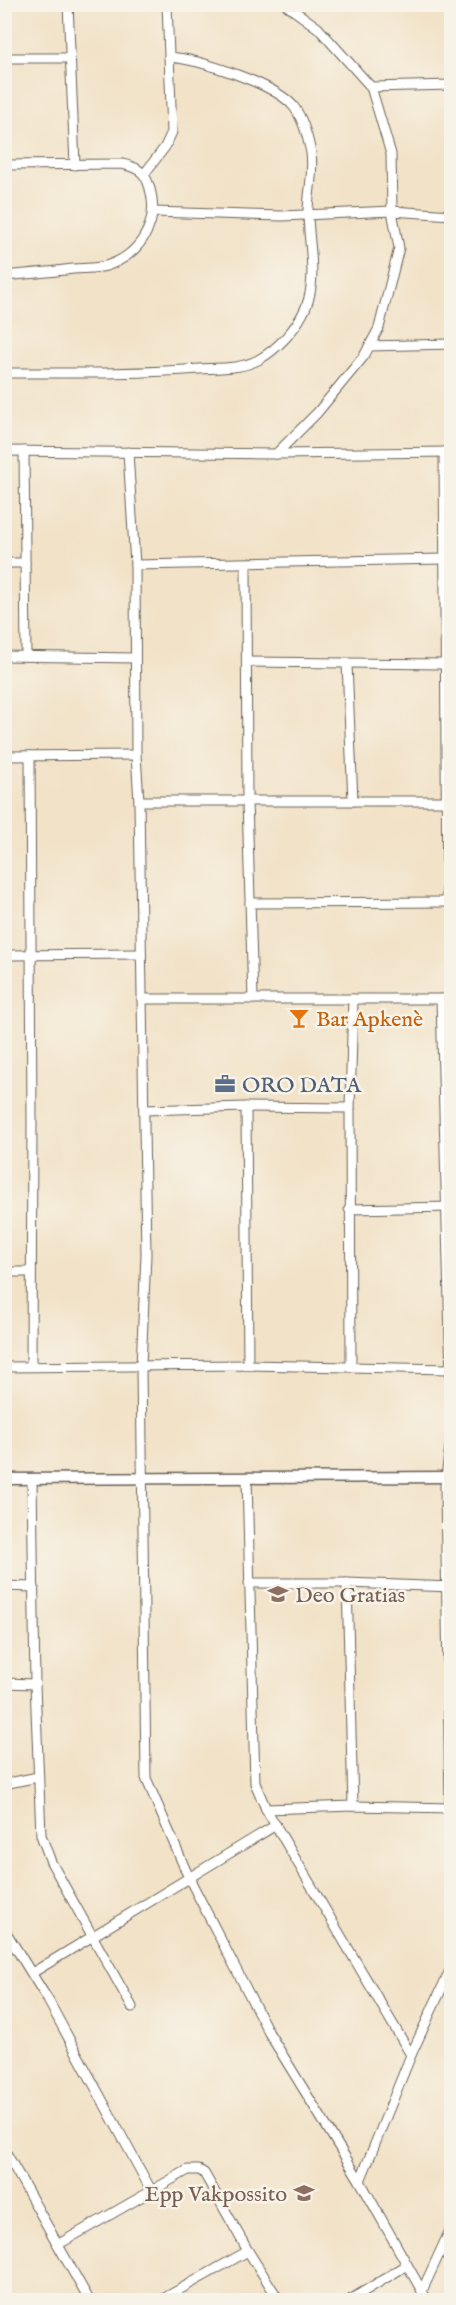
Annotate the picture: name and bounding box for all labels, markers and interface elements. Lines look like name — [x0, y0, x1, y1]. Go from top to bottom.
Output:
bar icon: Bar Apkenè — [287, 1006, 311, 1030]
place label: Bar Apkenè — [316, 1006, 423, 1034]
office icon: ORO DATA — [213, 1072, 237, 1096]
place label: ORO DATA — [242, 1072, 362, 1100]
school or university icon: Deo Gratias — [266, 1582, 290, 1606]
place label: Deo Gratias — [295, 1582, 405, 1610]
place label: Epp Vakpossito — [144, 2181, 287, 2209]
school or university icon: Epp Vakpossito — [292, 2181, 316, 2205]

